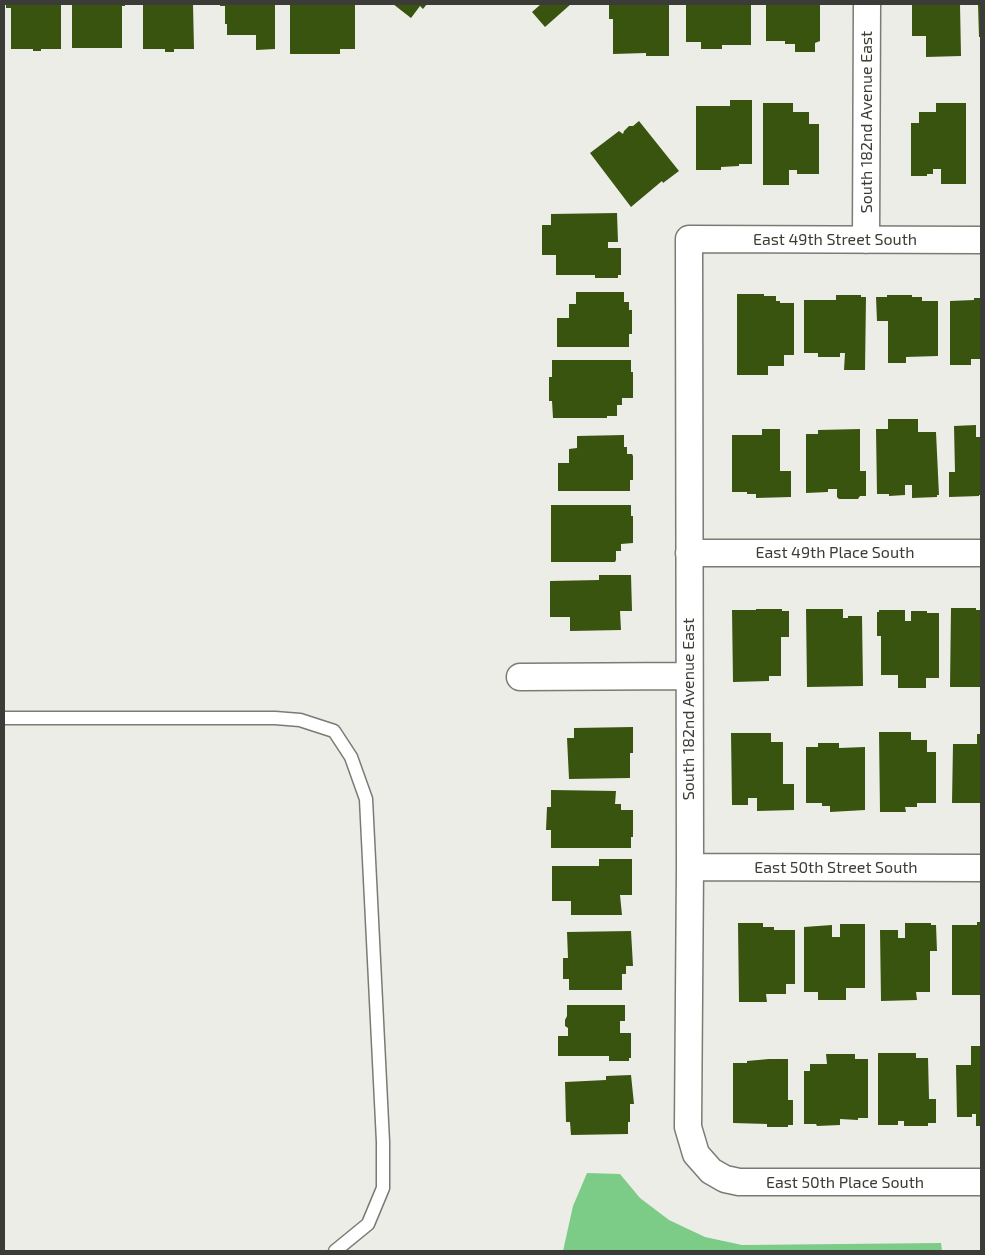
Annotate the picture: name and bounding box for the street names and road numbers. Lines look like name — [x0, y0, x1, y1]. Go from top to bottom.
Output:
street label: South 182nd Avenue East — [857, 31, 877, 213]
street label: East 49th Street South — [753, 230, 917, 250]
street label: East 49th Place South — [756, 543, 914, 563]
street label: South 182nd Avenue East — [679, 618, 699, 800]
street label: East 50th Street South — [754, 858, 918, 878]
street label: East 50th Place South — [766, 1173, 924, 1193]

